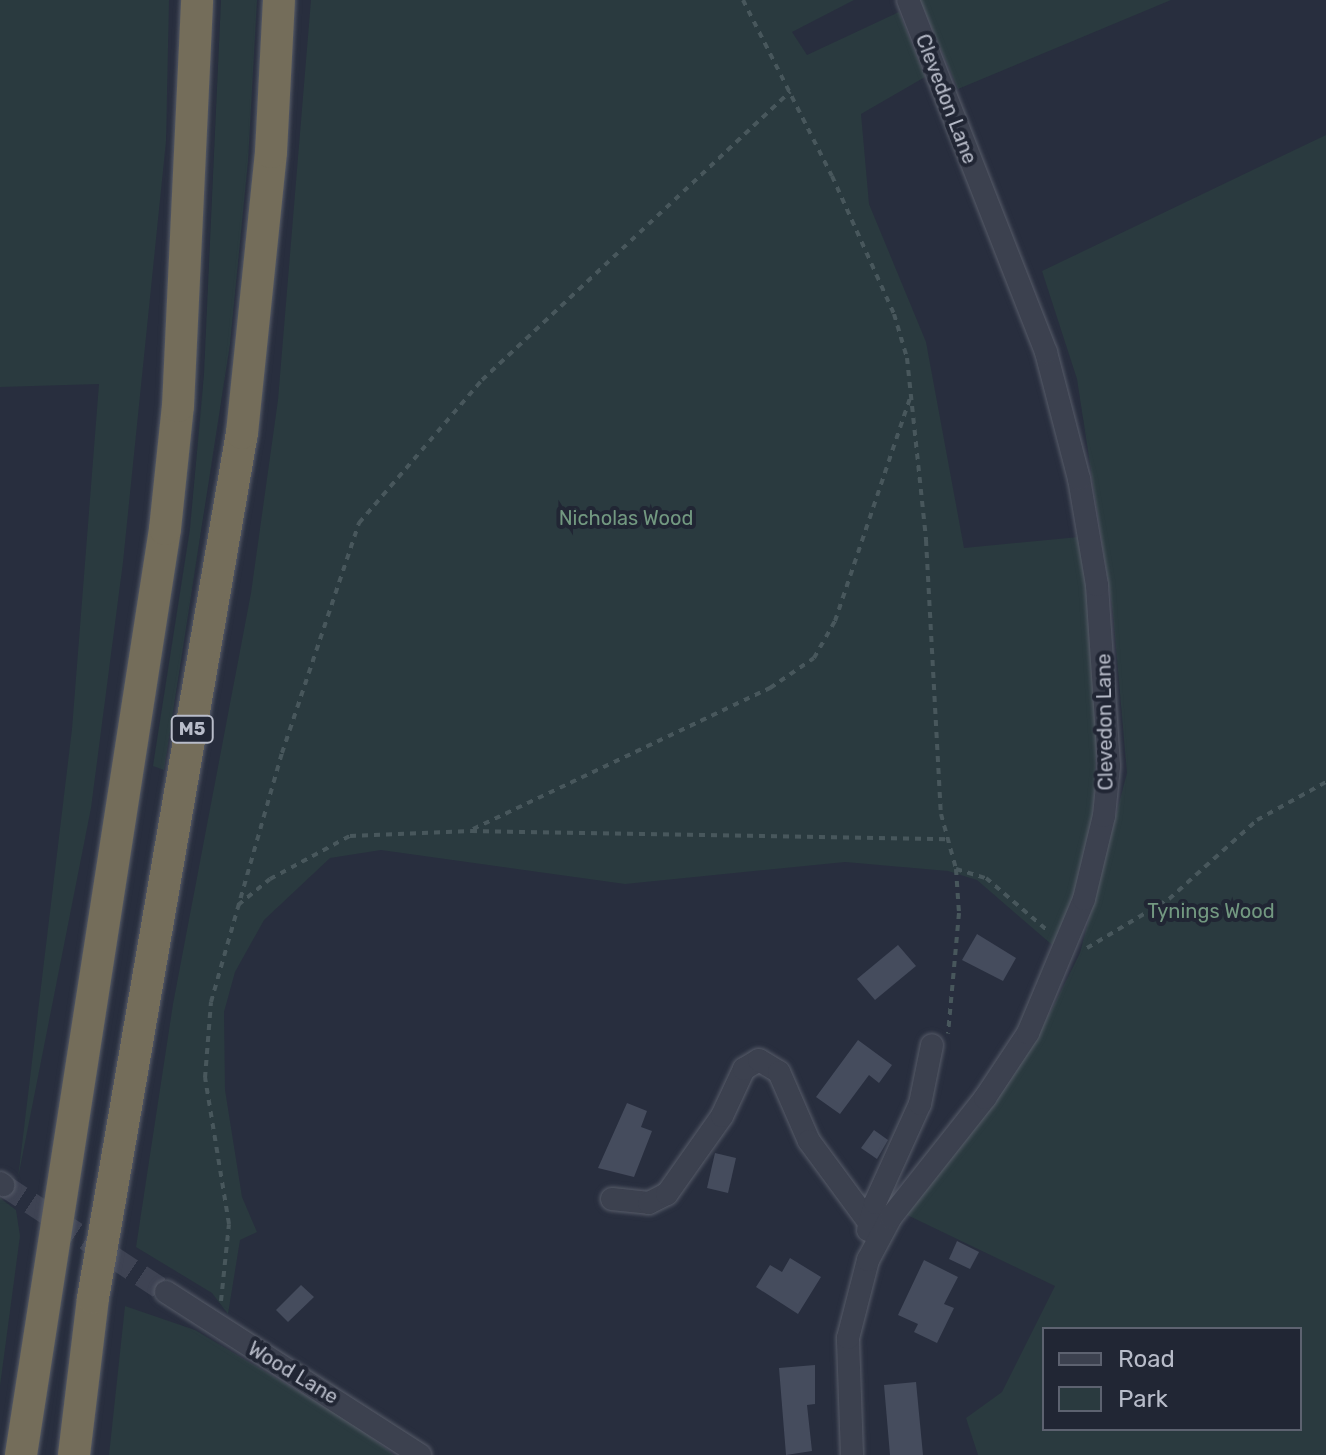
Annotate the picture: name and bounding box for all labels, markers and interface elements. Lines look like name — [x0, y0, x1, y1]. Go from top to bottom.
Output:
street label: Clevedon Lane — [910, 31, 982, 167]
park label: Nicholas Wood — [559, 506, 693, 530]
street label: Clevedon Lane — [1092, 653, 1118, 791]
road number: M5 — [170, 715, 214, 743]
park label: Tynings Wood — [1147, 899, 1275, 923]
legend — [1042, 1327, 1302, 1431]
street label: Wood Lane — [244, 1337, 342, 1409]
text: Road — [1118, 1345, 1175, 1373]
text: Park — [1118, 1385, 1168, 1413]

